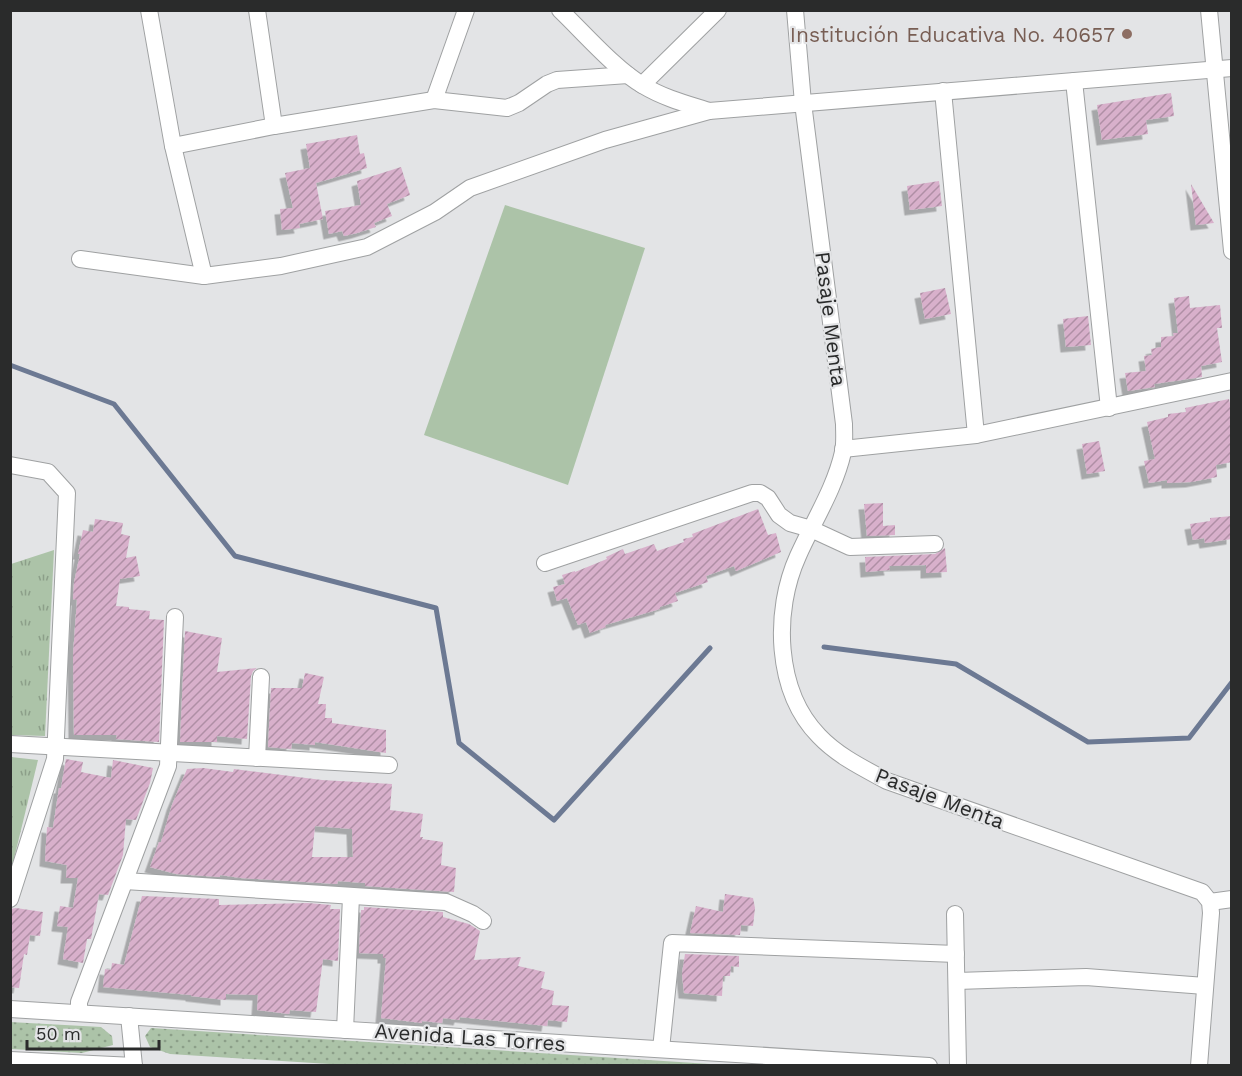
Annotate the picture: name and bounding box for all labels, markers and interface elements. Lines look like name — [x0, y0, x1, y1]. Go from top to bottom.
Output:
place label: Institución Educativa No. 40657 — [790, 22, 1115, 47]
marker: Institución Educativa No. 40657 — [1120, 27, 1134, 41]
street label: Pasaje Menta — [810, 250, 852, 388]
street label: Pasaje Menta — [872, 762, 1008, 834]
scale bar — [27, 1013, 159, 1051]
street label: Avenida Las Torres — [374, 1018, 566, 1056]
text: 50 m — [36, 1023, 81, 1044]

